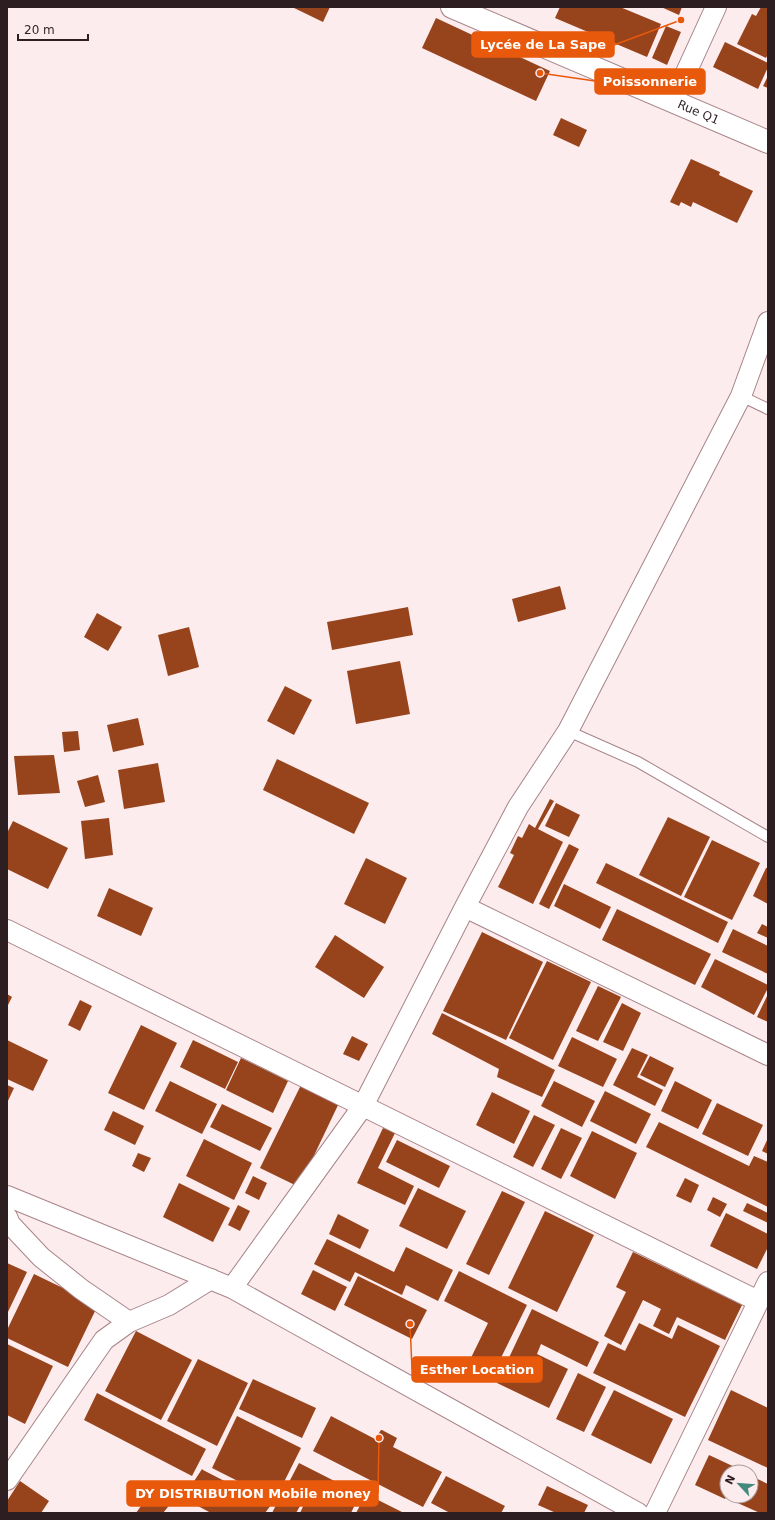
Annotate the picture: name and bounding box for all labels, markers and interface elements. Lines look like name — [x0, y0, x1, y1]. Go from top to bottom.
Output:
scale bar — [18, 16, 88, 42]
text: 20 m — [24, 23, 55, 37]
callout: Lycée de La Sape — [472, 32, 614, 57]
text: Lycée de La Sape — [480, 37, 606, 52]
callout: Poissonnerie — [595, 69, 705, 94]
text: Poissonnerie — [603, 74, 697, 89]
street label: Rue Q1 — [676, 97, 721, 127]
callout: Esther Location — [412, 1357, 542, 1382]
text: Esther Location — [420, 1362, 534, 1377]
north arrow — [719, 1464, 759, 1504]
text: N — [723, 1473, 738, 1487]
callout: DY DISTRIBUTION Mobile money — [127, 1481, 378, 1506]
text: DY DISTRIBUTION Mobile money — [135, 1486, 371, 1501]

